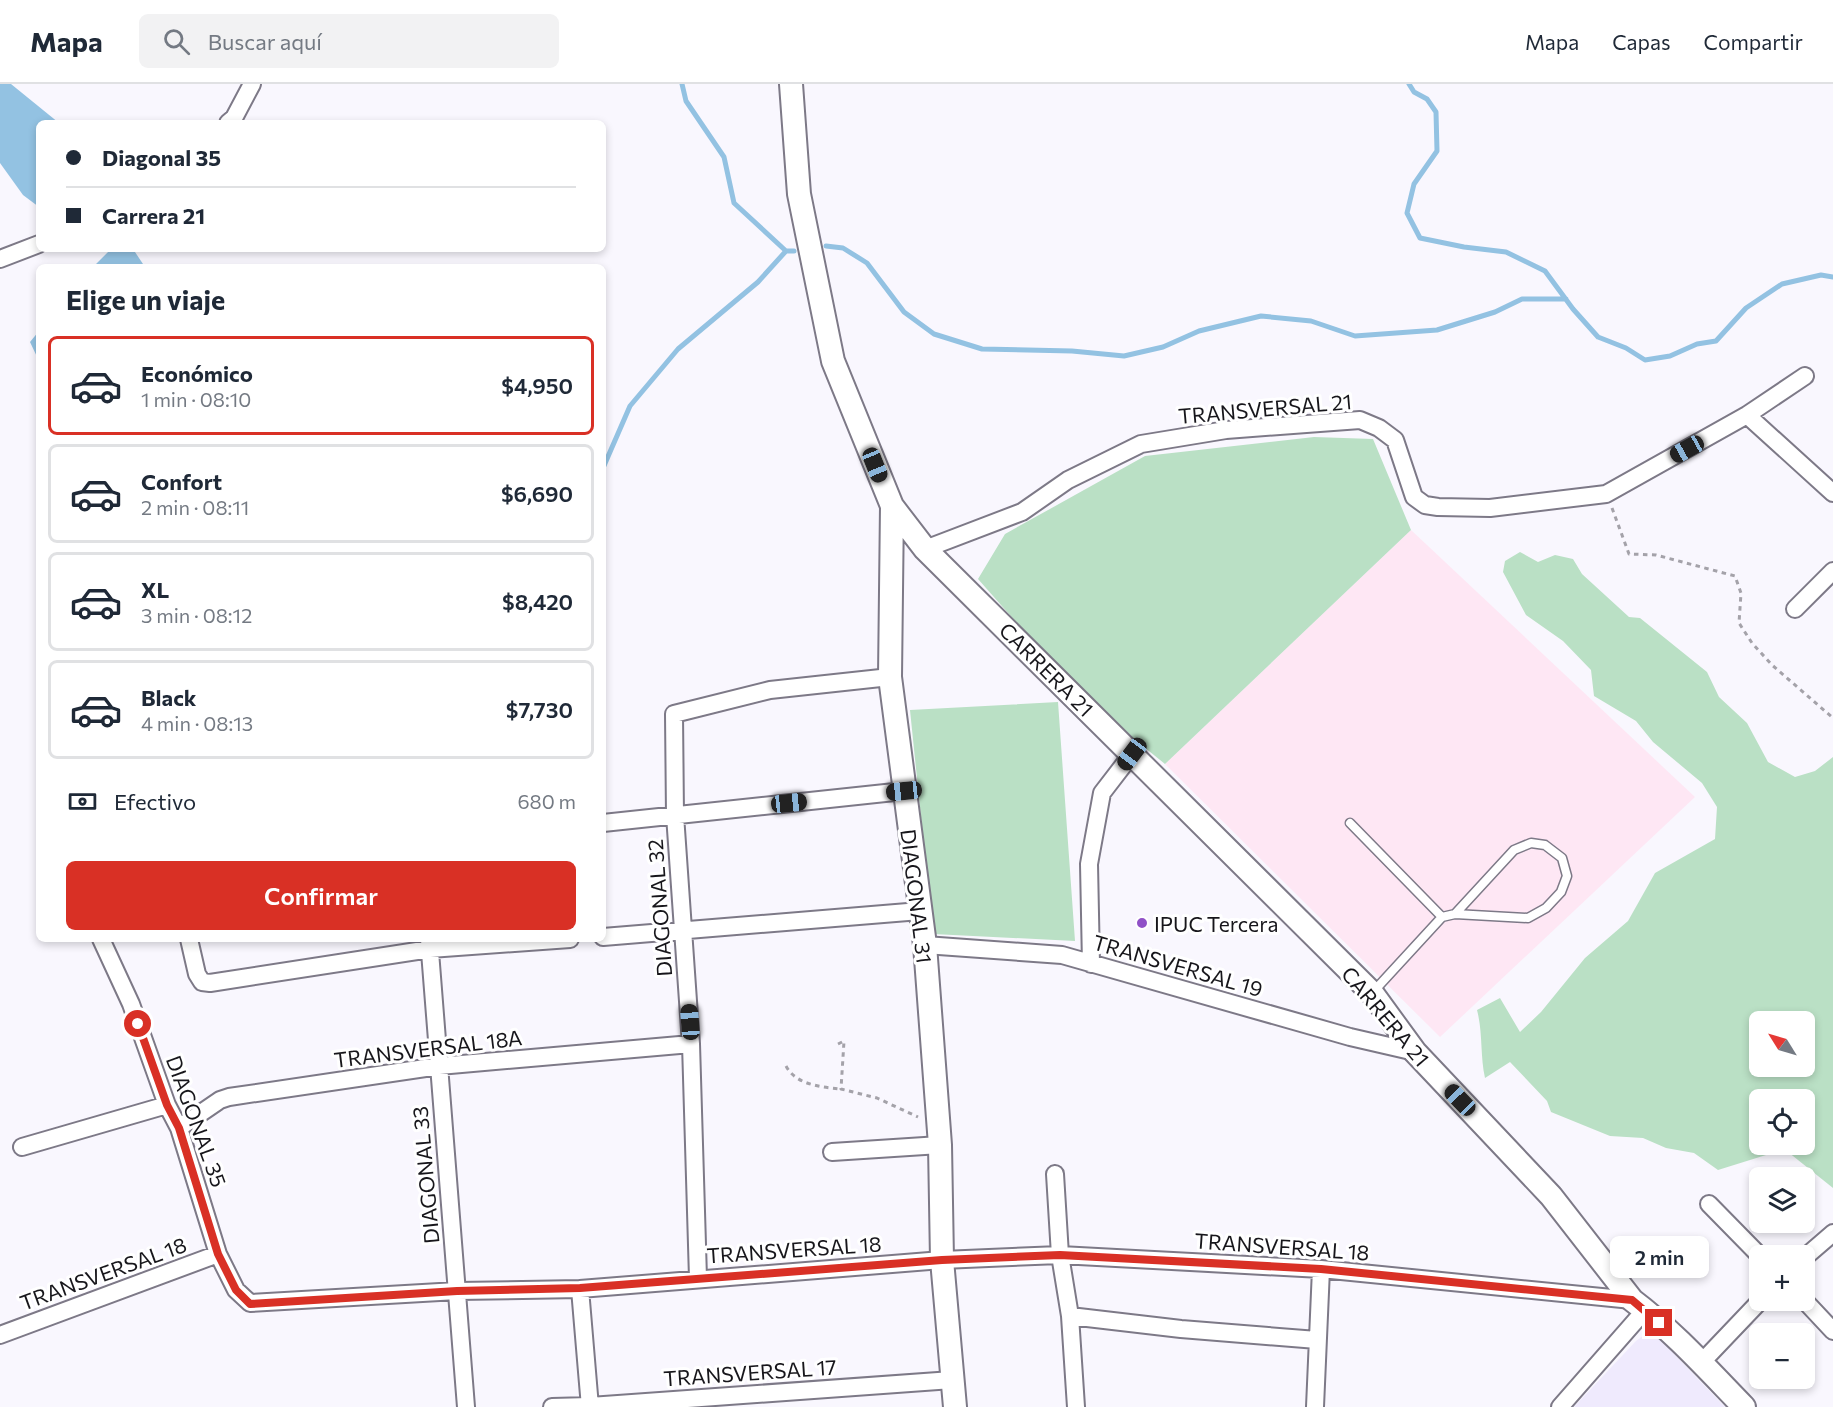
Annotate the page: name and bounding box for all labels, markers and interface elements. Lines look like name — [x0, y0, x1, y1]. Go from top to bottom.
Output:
search box — [139, 14, 559, 68]
text: Mapa — [30, 24, 103, 58]
icon: search — [160, 25, 193, 58]
text: Buscar aquí — [208, 28, 322, 55]
text: Mapa — [1525, 29, 1579, 54]
text: Capas — [1612, 29, 1671, 54]
text: Compartir — [1704, 29, 1803, 54]
text: Diagonal 35 — [102, 144, 221, 171]
text: Carrera 21 — [102, 202, 205, 229]
text: Elige un viaje — [66, 283, 225, 316]
icon: car — [69, 359, 123, 413]
text: Económico — [141, 360, 253, 387]
text: $4,950 — [501, 372, 573, 399]
text: 1 min · 08:10 — [141, 387, 251, 411]
street label: TRANSVERSAL 21 — [1177, 388, 1353, 428]
car — [1667, 432, 1707, 466]
car — [860, 445, 890, 485]
icon: car — [69, 467, 123, 521]
text: Confort — [141, 468, 222, 495]
text: $6,690 — [501, 480, 573, 507]
text: 2 min · 08:11 — [141, 495, 249, 519]
icon: car — [69, 575, 123, 629]
text: XL — [141, 576, 169, 603]
text: $8,420 — [502, 588, 573, 615]
text: 3 min · 08:12 — [141, 603, 252, 627]
street label: CARRERA 21 — [995, 617, 1099, 721]
icon: car — [69, 683, 123, 737]
text: Black — [141, 684, 196, 711]
text: $7,730 — [506, 696, 573, 723]
text: 4 min · 08:13 — [141, 711, 253, 735]
car — [1114, 734, 1150, 774]
car — [885, 780, 923, 802]
icon: cash — [66, 785, 99, 818]
text: Efectivo — [114, 788, 196, 815]
text: 680 m — [517, 789, 576, 813]
car — [770, 792, 808, 814]
street label: DIAGONAL 31 — [896, 827, 938, 965]
street label: DIAGONAL 32 — [642, 838, 676, 978]
button: Confirmar — [66, 861, 576, 930]
place label: IPUC Tercera — [1154, 911, 1278, 936]
marker: IPUC Tercera — [1135, 916, 1149, 930]
street label: TRANSVERSAL 19 — [1090, 929, 1266, 1001]
street label: CARRERA 21 — [1337, 961, 1435, 1071]
car — [680, 1003, 700, 1041]
route start — [124, 1010, 151, 1037]
north arrow — [1749, 1011, 1815, 1077]
map controls — [1749, 1011, 1815, 1389]
street label: TRANSVERSAL 18A — [333, 1024, 523, 1072]
street label: DIAGONAL 35 — [162, 1052, 232, 1190]
car — [1441, 1081, 1479, 1119]
button: locate — [1749, 1089, 1815, 1155]
street label: DIAGONAL 33 — [407, 1105, 443, 1245]
button: layers — [1749, 1167, 1815, 1233]
street label: TRANSVERSAL 18 — [1194, 1227, 1370, 1265]
street label: TRANSVERSAL 18 — [706, 1230, 882, 1268]
street label: TRANSVERSAL 18 — [16, 1231, 190, 1315]
callout: 2 min — [1610, 1236, 1708, 1278]
text: 2 min — [1635, 1245, 1684, 1269]
button: + — [1749, 1245, 1815, 1311]
route end — [1645, 1309, 1672, 1336]
button: − — [1749, 1323, 1815, 1389]
street label: TRANSVERSAL 17 — [663, 1353, 837, 1391]

